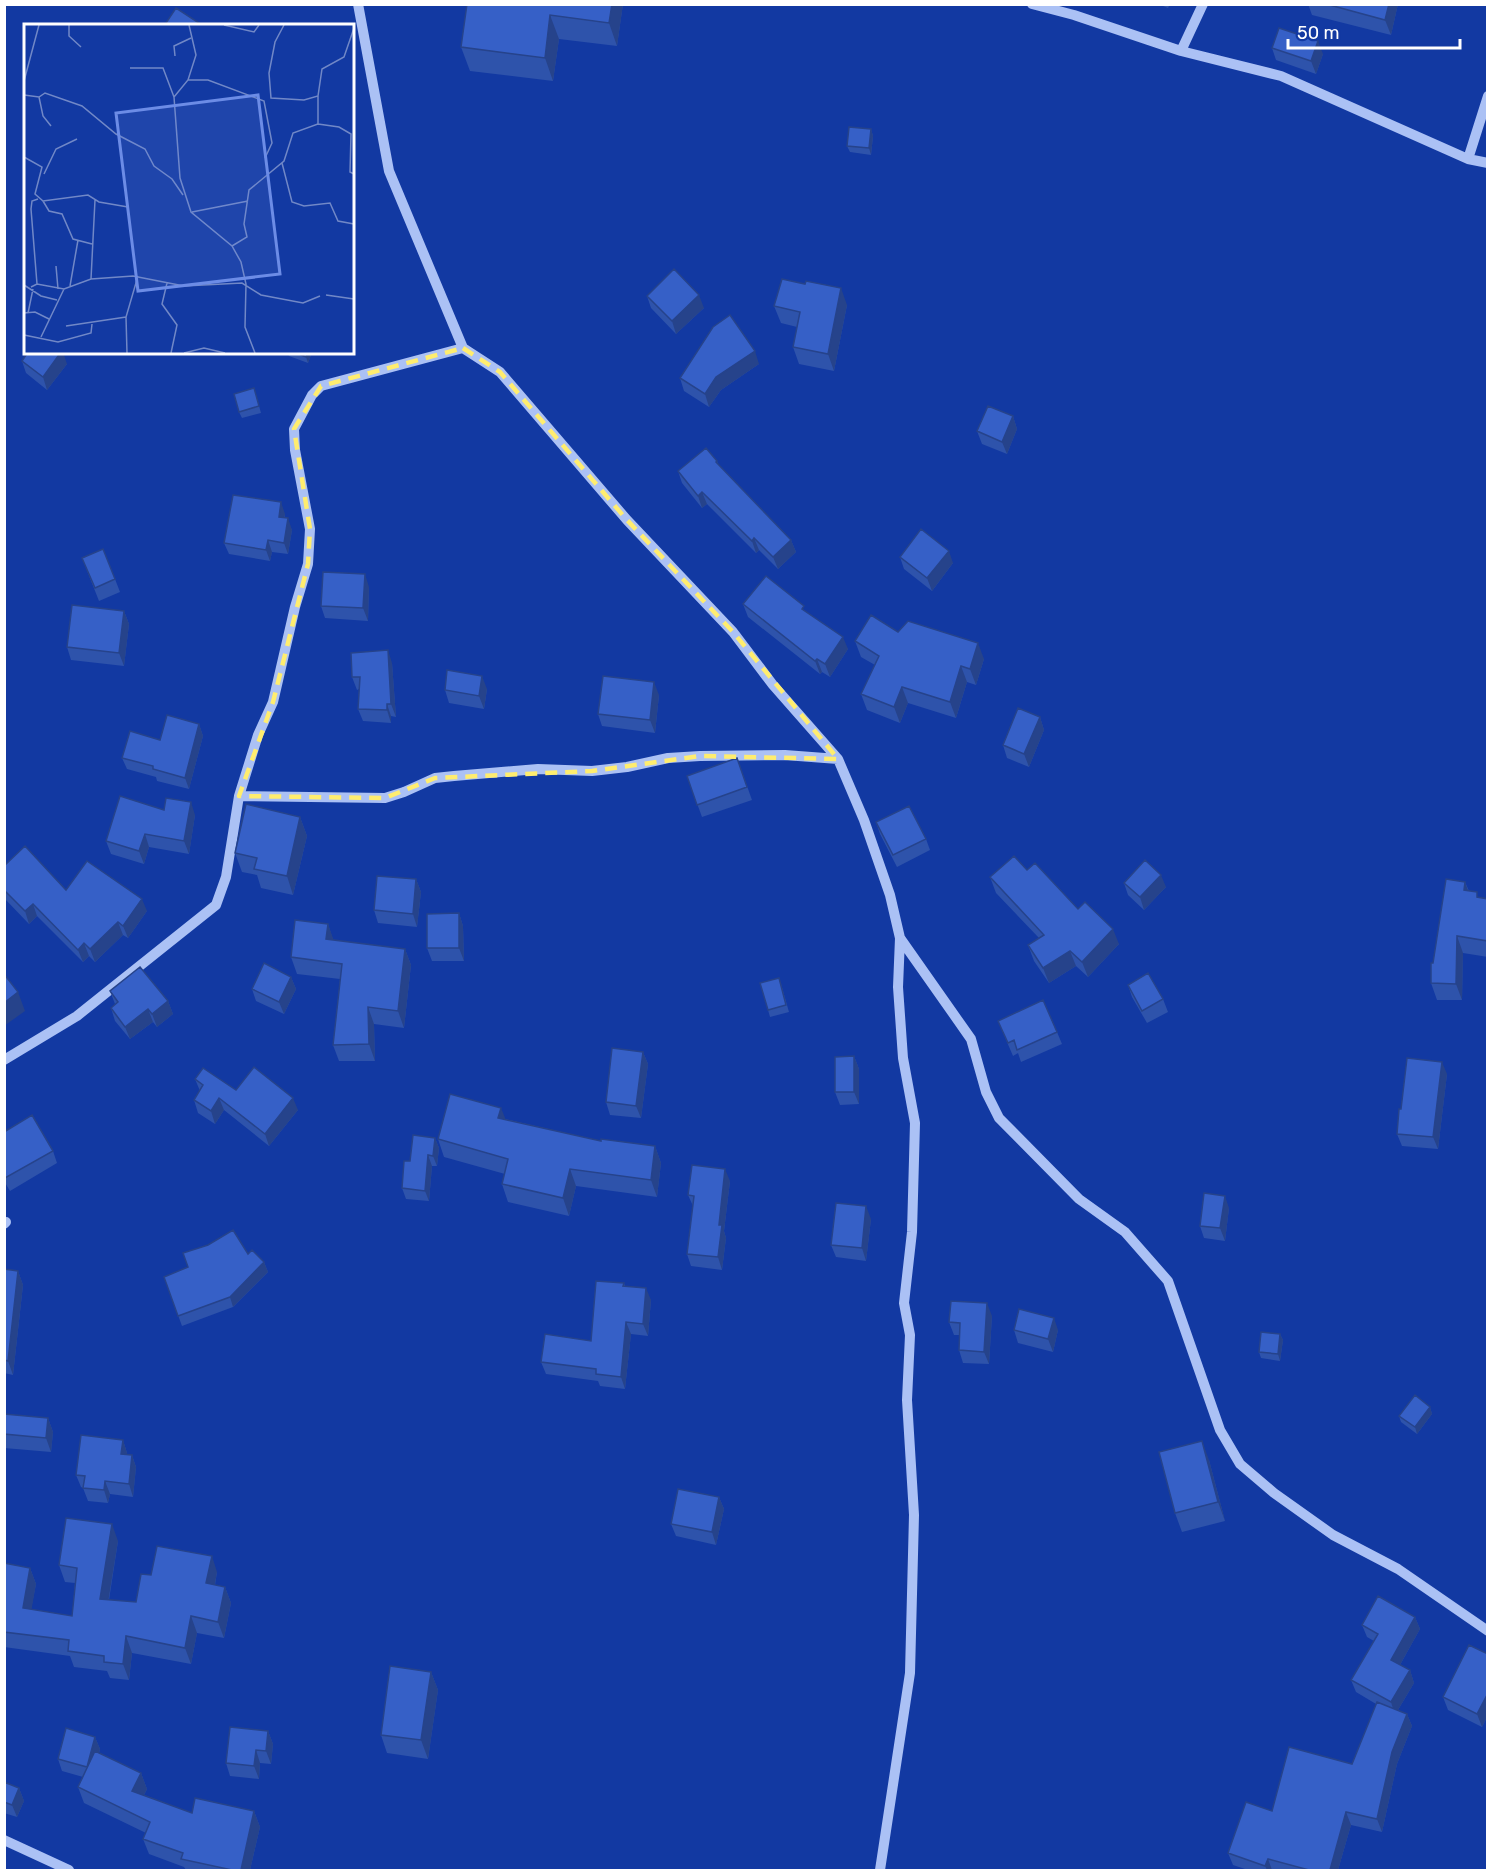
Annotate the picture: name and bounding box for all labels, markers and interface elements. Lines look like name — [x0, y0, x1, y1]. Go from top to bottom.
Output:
scale bar — [1288, 12, 1460, 50]
text: 50 m — [1297, 22, 1340, 44]
inset map — [24, 24, 354, 354]

